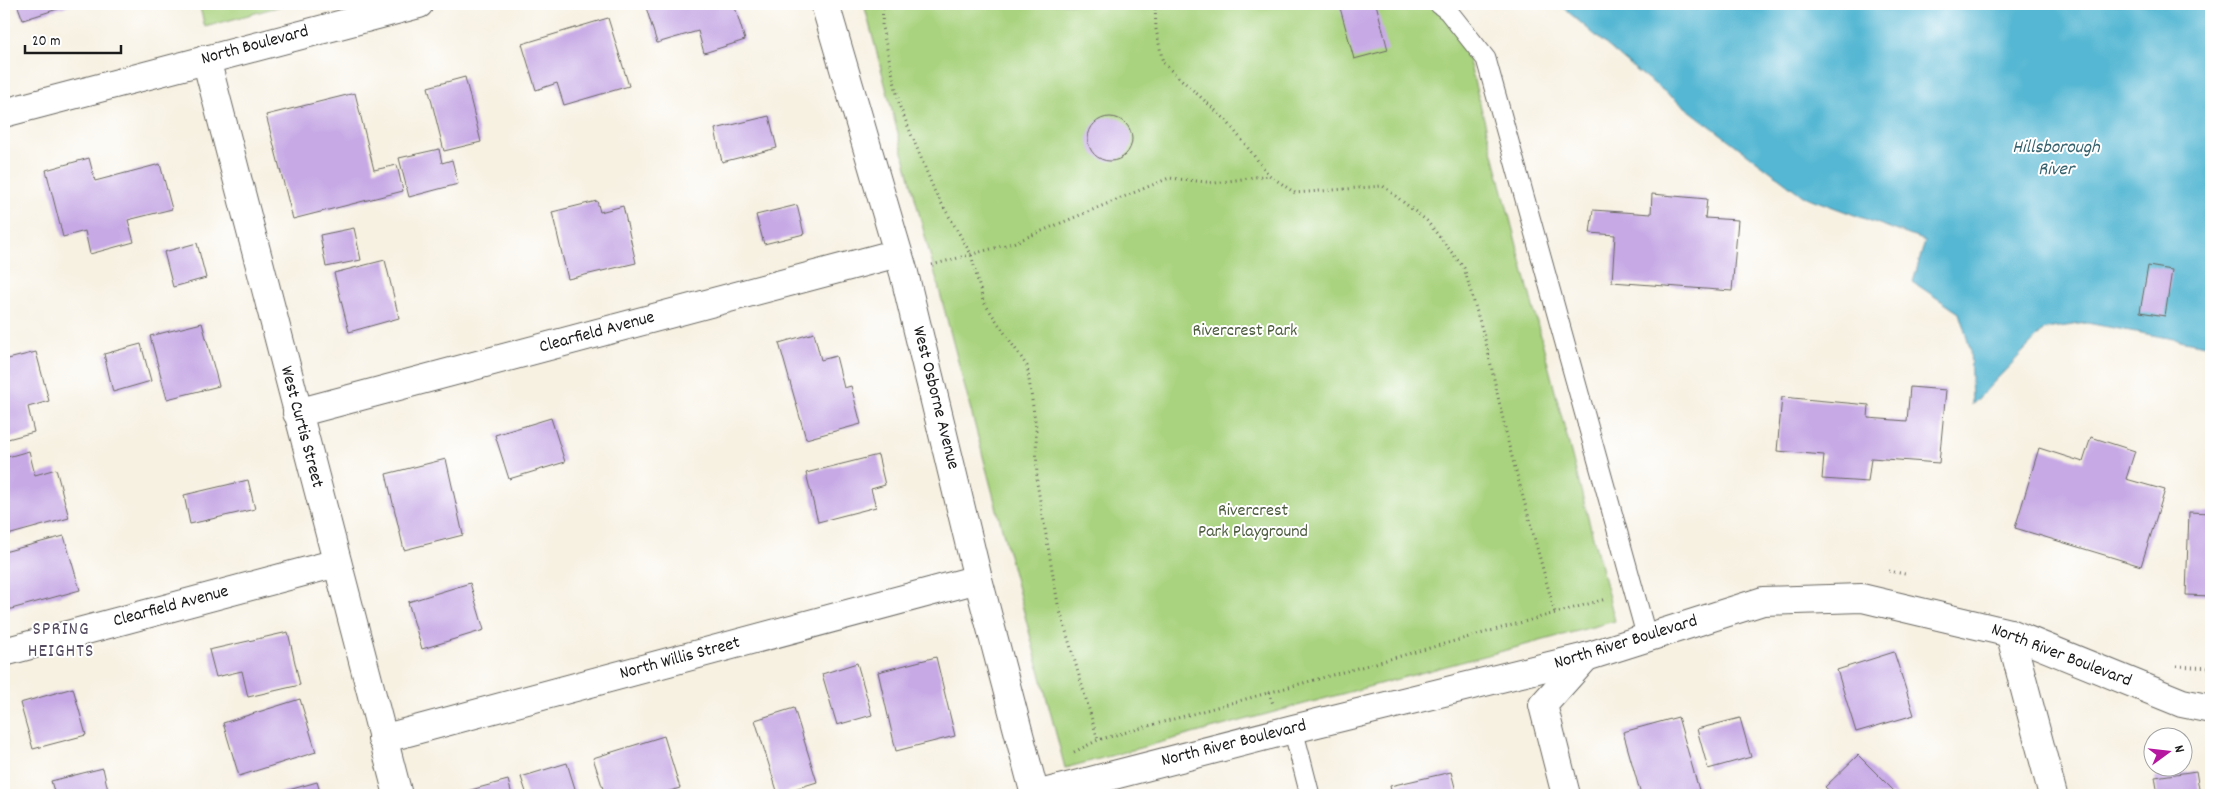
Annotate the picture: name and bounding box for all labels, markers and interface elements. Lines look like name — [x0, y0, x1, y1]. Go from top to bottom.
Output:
street label: North Boulevard — [199, 20, 311, 72]
scale bar — [25, 22, 121, 54]
text: 20 m — [32, 31, 60, 53]
water label: Hillsborough River — [2012, 135, 2101, 184]
street label: Clearfield Avenue — [537, 306, 658, 360]
park label: Rivercrest Park — [1192, 319, 1298, 344]
street label: West Osborne Avenue — [905, 324, 965, 472]
street label: West Curtis Street — [273, 363, 329, 491]
park label: Rivercrest Park Playground — [1198, 499, 1308, 545]
street label: Clearfield Avenue — [111, 580, 232, 634]
street label: North River Boulevard — [1551, 609, 1701, 677]
district label: SPRING HEIGHTS — [28, 617, 94, 666]
street label: North River Boulevard — [1987, 618, 2135, 694]
street label: North Willis Street — [617, 631, 743, 687]
street label: North River Boulevard — [1159, 714, 1309, 774]
north arrow — [2142, 726, 2192, 776]
text: N — [2168, 743, 2189, 755]

